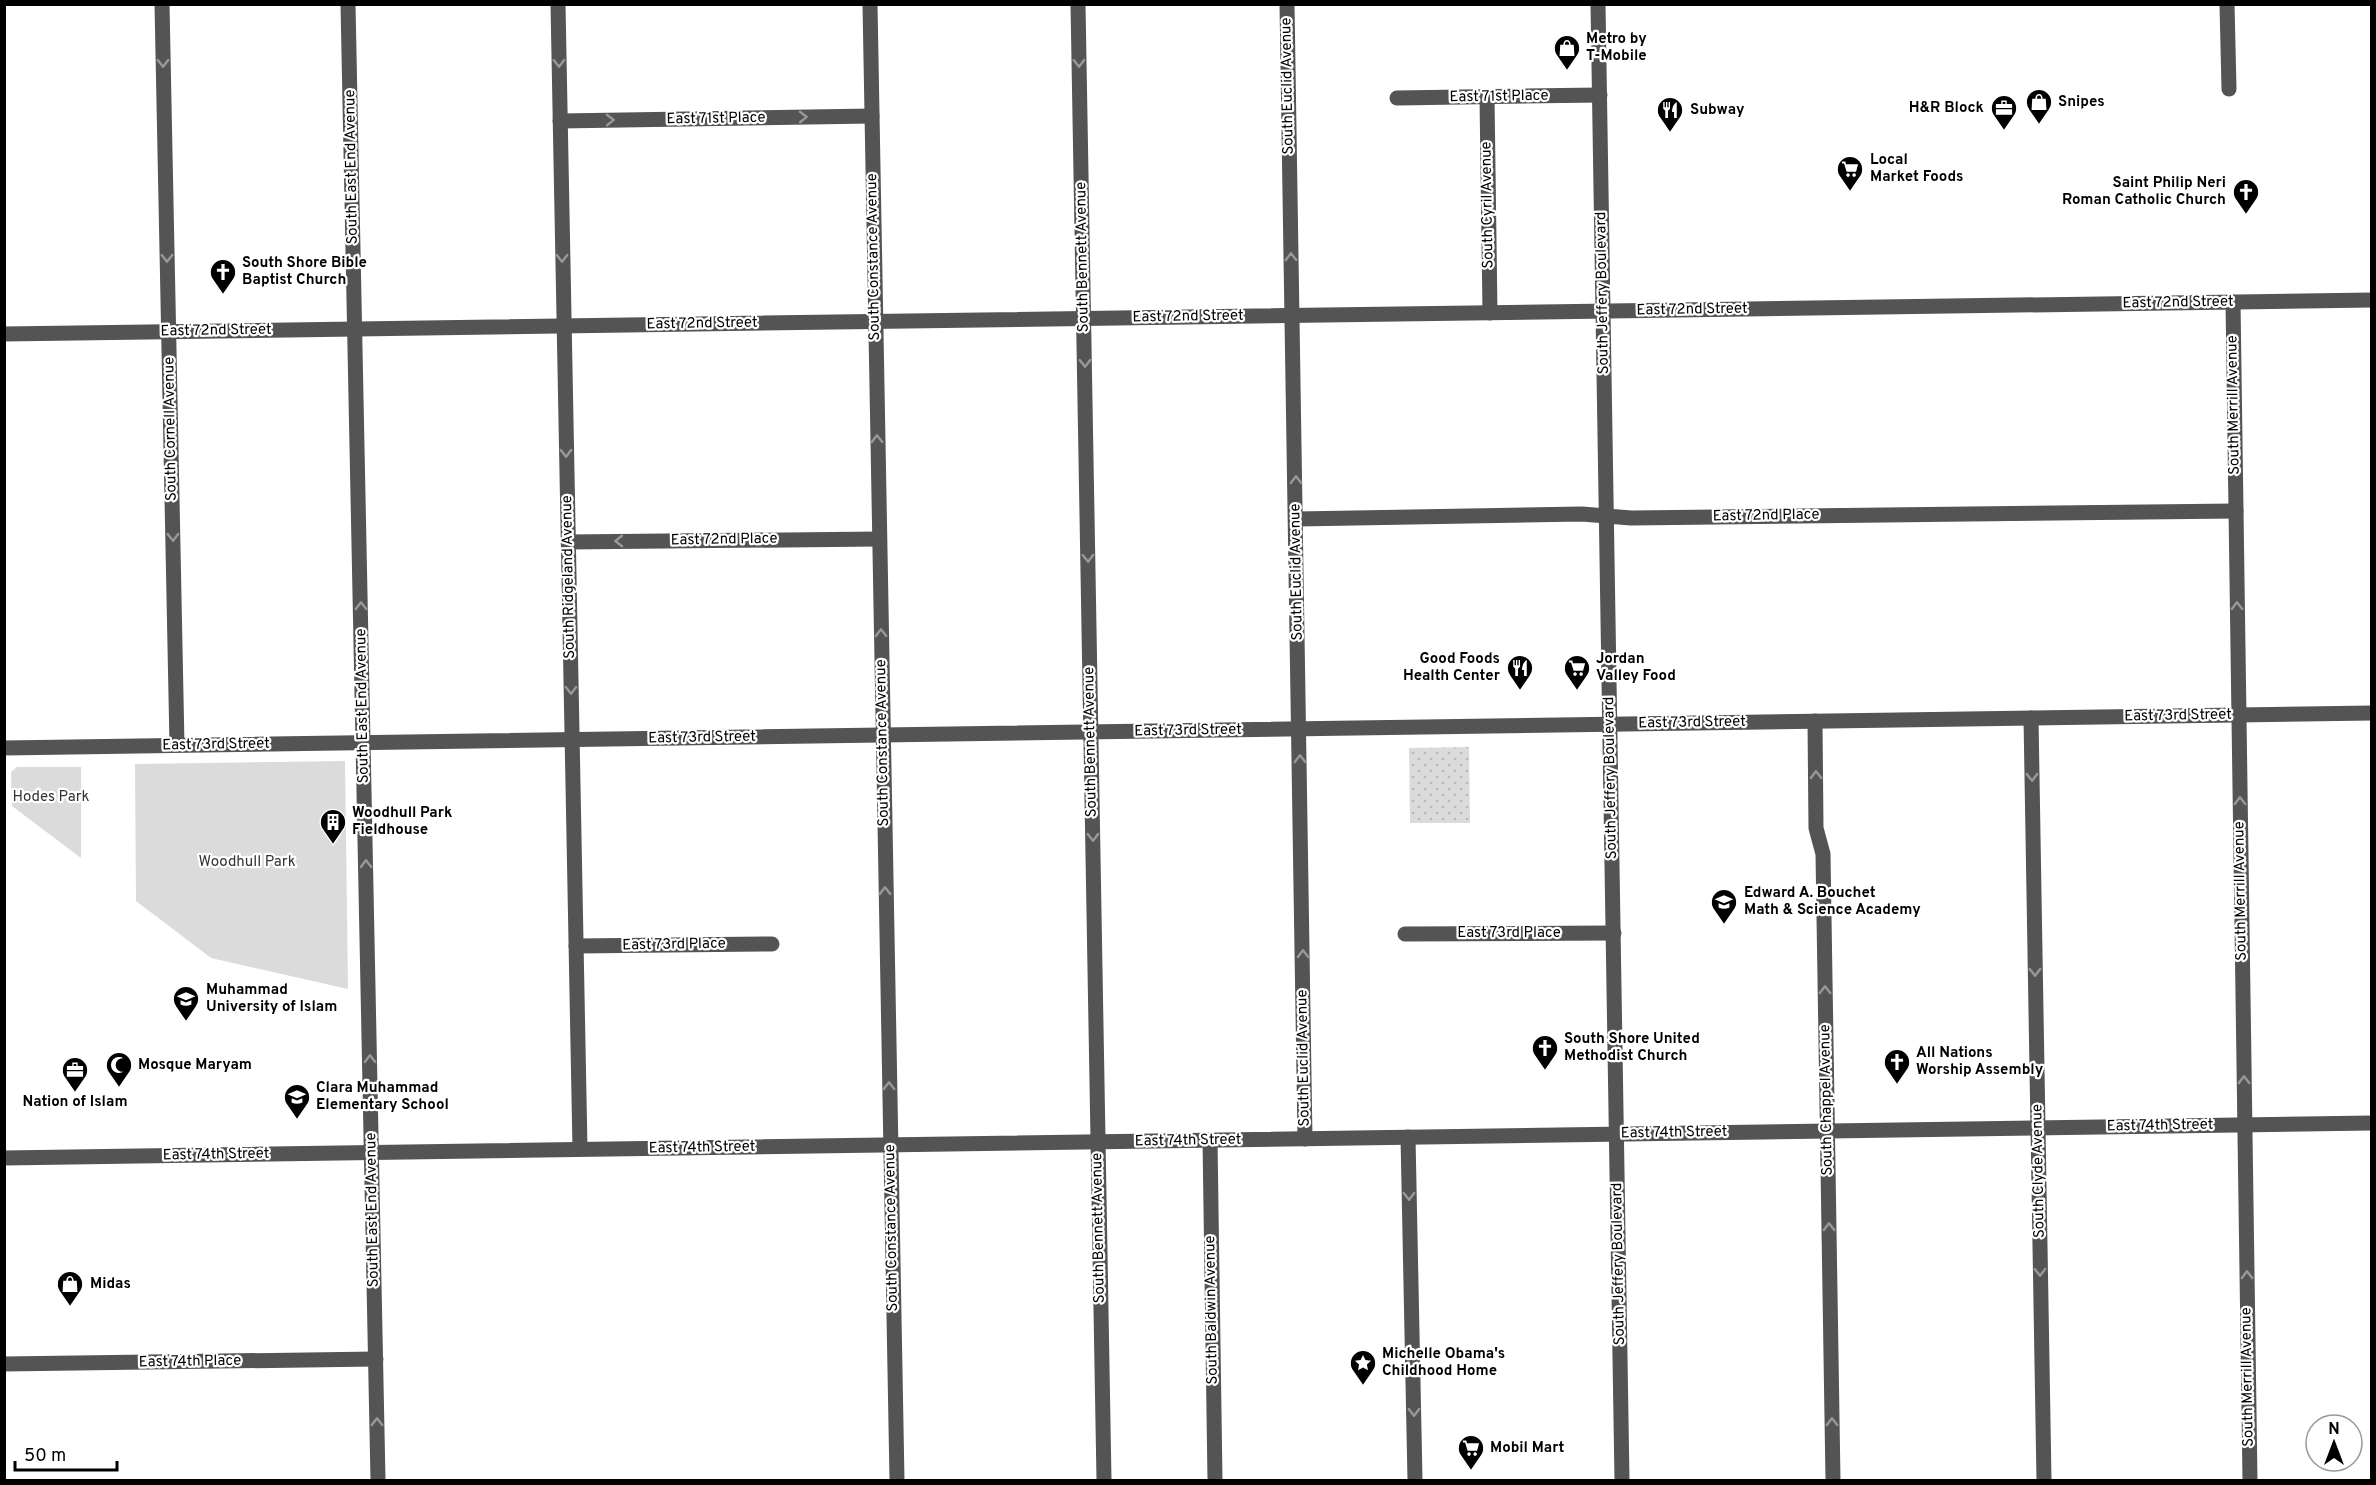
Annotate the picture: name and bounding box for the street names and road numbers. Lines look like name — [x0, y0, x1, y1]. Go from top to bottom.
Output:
street label: South Euclid Avenue — [1277, 17, 1299, 155]
street label: East 71st Place — [1449, 87, 1549, 107]
street label: South East End Avenue — [341, 89, 363, 245]
street label: East 71st Place — [666, 109, 766, 129]
street label: South Cyril Avenue — [1477, 141, 1499, 269]
street label: South Constance Avenue — [863, 173, 885, 341]
street label: South Bennett Avenue — [1072, 182, 1094, 332]
street label: South Jeffery Boulevard — [1592, 211, 1614, 375]
street label: East 72nd Street — [2122, 293, 2234, 313]
street label: East 72nd Street — [1636, 300, 1748, 320]
street label: East 72nd Street — [1132, 307, 1244, 327]
street label: East 72nd Street — [646, 314, 758, 334]
street label: East 72nd Street — [160, 321, 272, 341]
street label: South Merrill Avenue — [2223, 335, 2245, 475]
street label: South Cornell Avenue — [160, 357, 182, 501]
street label: South Ridgeland Avenue — [558, 495, 580, 659]
street label: South Euclid Avenue — [1286, 503, 1308, 641]
street label: East 72nd Place — [1712, 506, 1820, 526]
street label: East 72nd Place — [670, 530, 778, 550]
street label: South East End Avenue — [352, 628, 374, 784]
street label: South Constance Avenue — [872, 659, 894, 827]
street label: South Bennett Avenue — [1080, 667, 1102, 817]
street label: South Jeffery Boulevard — [1600, 696, 1622, 860]
street label: East 73rd Street — [2124, 706, 2232, 726]
street label: East 73rd Street — [1638, 713, 1746, 733]
street label: East 73rd Street — [1134, 721, 1242, 741]
street label: East 73rd Street — [648, 728, 756, 748]
street label: East 73rd Street — [162, 735, 270, 755]
street label: South Merrill Avenue — [2230, 821, 2252, 961]
street label: East 73rd Place — [1457, 924, 1561, 943]
street label: East 73rd Place — [622, 935, 726, 955]
street label: South Euclid Avenue — [1293, 989, 1315, 1127]
street label: South Chappel Avenue — [1816, 1024, 1838, 1176]
street label: South Clyde Avenue — [2028, 1104, 2050, 1238]
street label: East 74th Street — [2107, 1116, 2213, 1136]
street label: East 74th Street — [1621, 1123, 1727, 1143]
street label: East 74th Street — [1135, 1131, 1241, 1151]
street label: South East End Avenue — [362, 1132, 384, 1288]
street label: East 74th Street — [649, 1138, 755, 1158]
street label: South Constance Avenue — [881, 1144, 903, 1312]
street label: East 74th Street — [163, 1145, 269, 1165]
street label: South Bennett Avenue — [1088, 1153, 1110, 1303]
street label: South Jeffery Boulevard — [1608, 1182, 1630, 1346]
street label: South Baldwin Avenue — [1201, 1235, 1223, 1385]
street label: South Merrill Avenue — [2237, 1307, 2259, 1447]
street label: East 74th Place — [139, 1352, 241, 1372]

